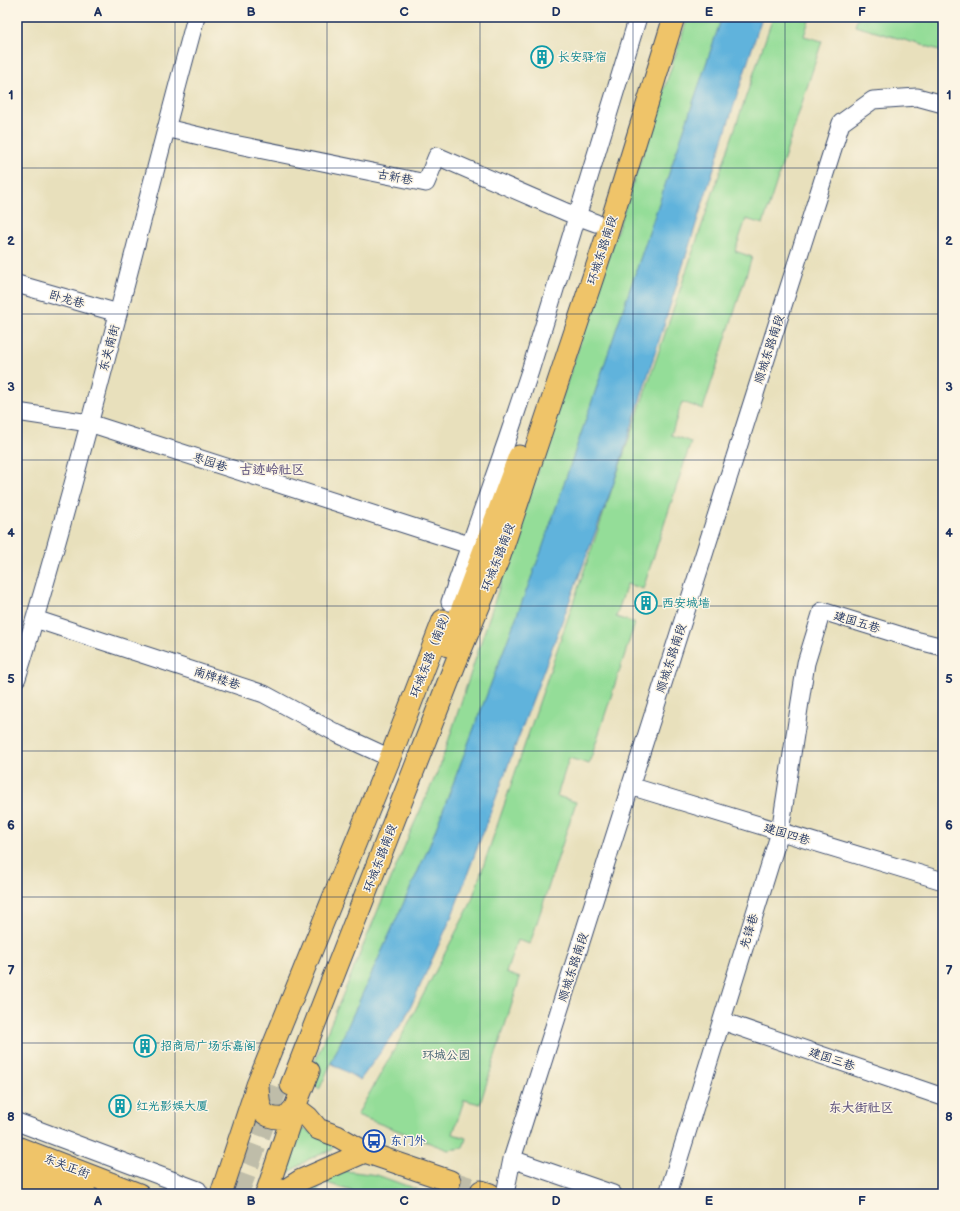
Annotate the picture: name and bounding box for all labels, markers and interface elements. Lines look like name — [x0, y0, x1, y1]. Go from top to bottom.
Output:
text: A — [93, 4, 102, 20]
text: B — [246, 4, 256, 20]
text: C — [399, 4, 409, 20]
text: D — [551, 4, 561, 20]
text: E — [705, 4, 714, 20]
text: F — [858, 4, 866, 20]
building icon: 长安驿·宿 — [529, 44, 555, 70]
place label: 长安驿·宿 — [558, 50, 607, 65]
text: 1 — [8, 87, 14, 103]
text: 1 — [946, 87, 952, 103]
street label: 古新巷 — [376, 167, 414, 188]
street label: 环城东路南段 — [584, 214, 621, 287]
text: 2 — [7, 233, 15, 249]
text: 2 — [945, 233, 953, 249]
street label: 卧龙巷 — [47, 287, 86, 312]
street label: 顺城东路南段 — [751, 313, 788, 386]
street label: 东关南街 — [96, 323, 123, 373]
text: 3 — [7, 379, 15, 395]
text: 3 — [945, 379, 953, 395]
street label: 枣园巷 — [190, 450, 229, 475]
district label: 古迹岭社区 — [239, 462, 305, 478]
street label: 环城东路南段 — [479, 521, 518, 593]
text: 4 — [7, 525, 15, 541]
text: 4 — [945, 525, 953, 541]
building icon: 西安城墙 — [633, 590, 659, 616]
place label: 西安城墙 — [662, 596, 710, 611]
street label: 环城东路（南段） — [407, 605, 456, 700]
street label: 建国五巷 — [832, 608, 882, 637]
street label: 顺城东路南段 — [653, 622, 690, 695]
street label: 南牌楼巷 — [192, 664, 242, 693]
text: 5 — [7, 671, 15, 687]
text: 5 — [945, 671, 953, 687]
text: 6 — [7, 817, 15, 833]
text: 6 — [945, 817, 953, 833]
street label: 建国四巷 — [762, 820, 812, 849]
street label: 环城东路南段 — [361, 822, 400, 894]
street label: 先锋巷 — [737, 912, 762, 951]
street label: 顺城东路南段 — [555, 931, 592, 1004]
text: 7 — [7, 963, 15, 979]
text: 7 — [945, 963, 953, 979]
building icon: 招商局广场乐嘉阁 — [132, 1033, 158, 1059]
place label: 招商局广场乐嘉阁 — [160, 1039, 256, 1054]
street label: 建国三巷 — [807, 1045, 857, 1074]
park label: 环城公园 — [422, 1048, 470, 1063]
building icon: 红光影娱大厦 — [107, 1093, 133, 1119]
place label: 红光影娱大厦 — [136, 1099, 208, 1114]
district label: 东大街社区 — [828, 1100, 894, 1116]
text: 8 — [7, 1109, 15, 1125]
text: 8 — [945, 1109, 953, 1125]
bus stop icon: 东门外 — [361, 1128, 387, 1154]
place label: 东门外 — [390, 1134, 426, 1149]
street label: 东关正街 — [42, 1151, 92, 1182]
text: A — [93, 1193, 102, 1209]
text: B — [246, 1193, 256, 1209]
text: C — [399, 1193, 409, 1209]
text: D — [551, 1193, 561, 1209]
text: E — [705, 1193, 714, 1209]
text: F — [858, 1193, 866, 1209]

